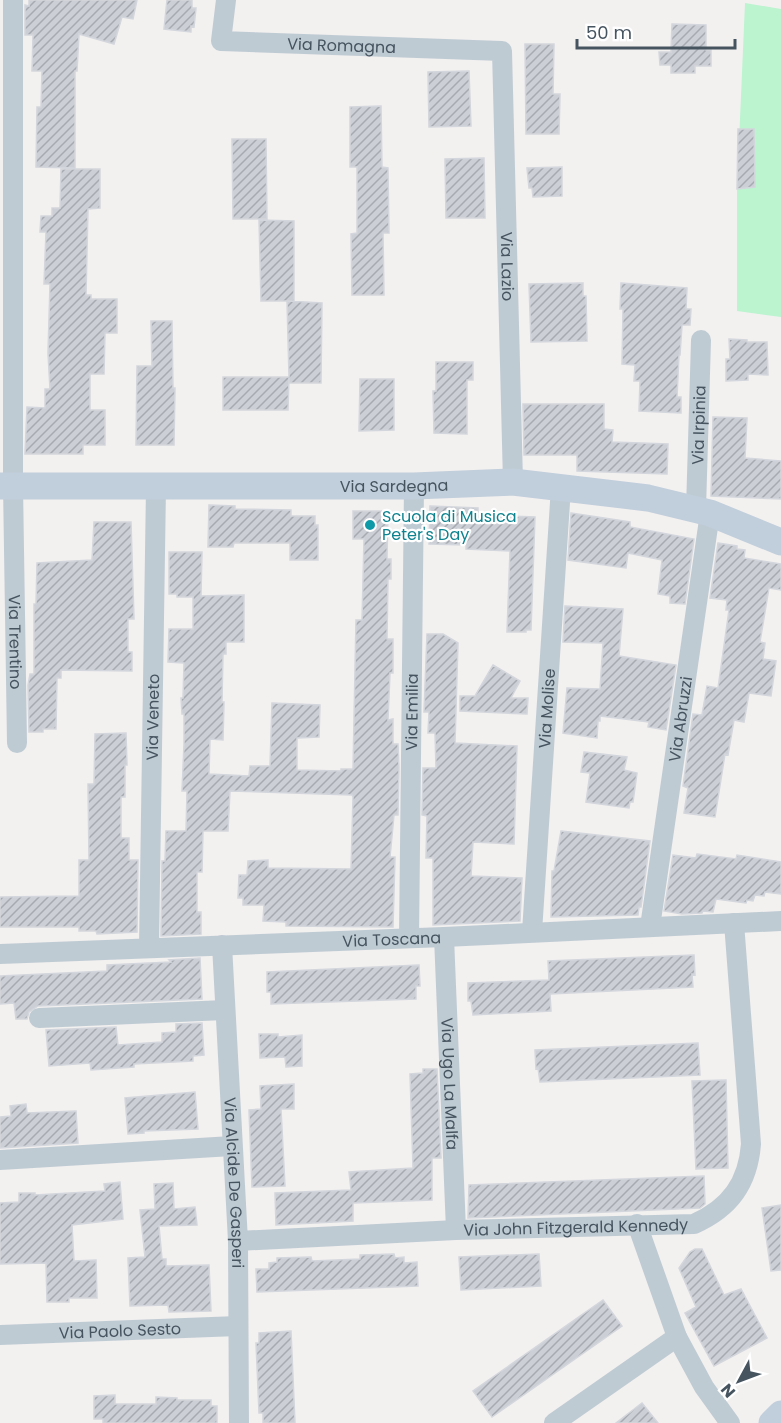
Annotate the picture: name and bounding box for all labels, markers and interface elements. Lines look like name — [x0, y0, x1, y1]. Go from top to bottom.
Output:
scale bar — [577, 12, 734, 50]
text: 50 m — [586, 20, 632, 45]
street label: Via Romagna — [287, 32, 397, 59]
street label: Via Lazio — [495, 232, 520, 301]
street label: Via Irpinia — [686, 385, 711, 465]
street label: Via Sardegna — [340, 473, 449, 498]
place label: Scuola di Musica Peter's Day — [382, 505, 516, 546]
marker: Scuola di Musica Peter's Day — [363, 518, 377, 532]
street label: Via Trentino — [3, 594, 28, 690]
street label: Via Molise — [532, 668, 561, 749]
street label: Via Veneto — [140, 673, 165, 761]
street label: Via Emilia — [400, 673, 423, 751]
street label: Via Abruzzi — [663, 675, 698, 763]
street label: Via Toscana — [342, 926, 441, 952]
street label: Via Ugo La Malfa — [436, 1017, 464, 1151]
street label: Via Alcide De Gasperi — [219, 1097, 250, 1268]
street label: Via John Fitzgerald Kennedy — [463, 1213, 688, 1241]
street label: Via Paolo Sesto — [58, 1317, 182, 1344]
north arrow — [709, 1351, 769, 1411]
text: N — [715, 1378, 741, 1403]

